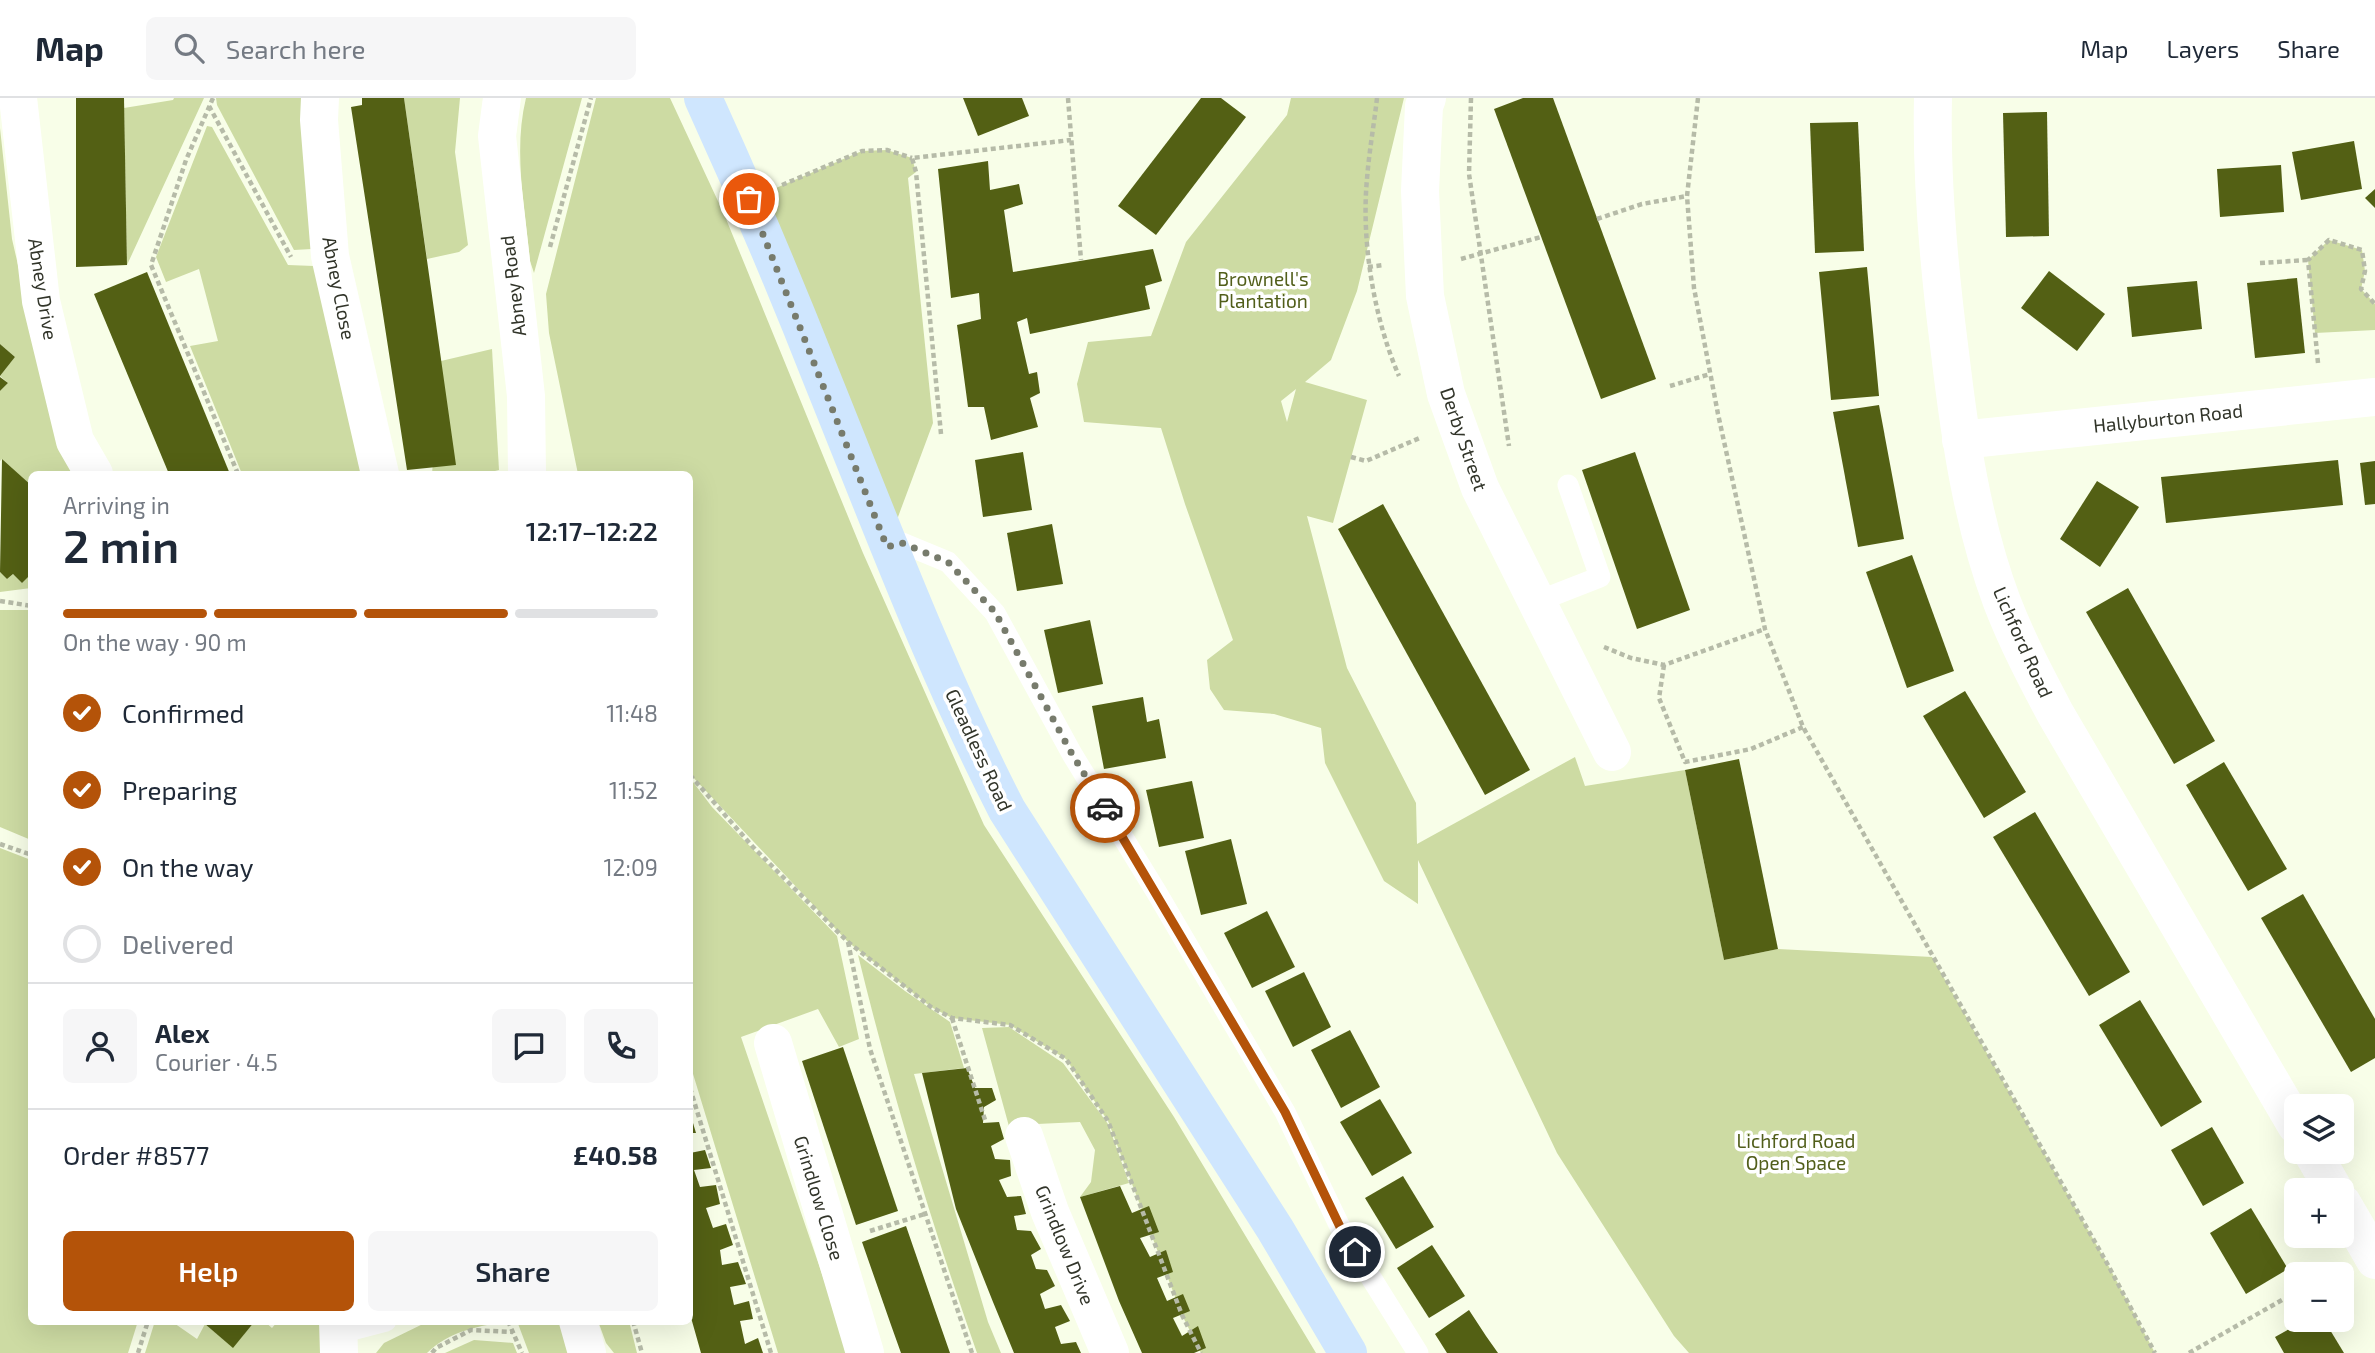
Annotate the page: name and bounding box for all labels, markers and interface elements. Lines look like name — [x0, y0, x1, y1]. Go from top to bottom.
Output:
search box — [146, 17, 636, 80]
text: Map — [35, 28, 104, 68]
icon: search — [170, 29, 208, 67]
text: Search here — [226, 33, 365, 64]
text: Map — [2080, 34, 2128, 63]
text: Layers — [2166, 34, 2239, 63]
text: Share — [2277, 34, 2340, 63]
pin — [719, 169, 779, 229]
icon: bag — [730, 180, 768, 218]
street label: Abney Close — [318, 234, 361, 342]
street label: Abney Road — [495, 234, 530, 338]
street label: Abney Drive — [24, 236, 63, 341]
park label: Brownell's Plantation — [1217, 267, 1309, 312]
street label: Derby Street — [1436, 384, 1493, 494]
street label: Hallyburton Road — [2092, 398, 2244, 437]
text: Arriving in — [63, 491, 170, 519]
text: 12:17–12:22 — [526, 515, 658, 546]
text: 2 min — [63, 517, 179, 572]
street label: Lichford Road — [1989, 583, 2058, 701]
text: On the way · 90 m — [63, 628, 247, 656]
street label: Gleadless Road — [941, 685, 1018, 815]
icon: check — [63, 694, 101, 732]
text: Confirmed — [122, 697, 245, 728]
text: 11:48 — [606, 699, 658, 727]
icon: check — [63, 771, 101, 809]
courier — [1070, 773, 1140, 843]
text: Preparing — [122, 774, 237, 805]
text: 11:52 — [609, 776, 658, 804]
icon: car — [1086, 789, 1124, 827]
icon: check — [63, 848, 101, 886]
text: On the way — [122, 851, 253, 882]
text: 12:09 — [603, 853, 658, 881]
text: Delivered — [122, 928, 234, 959]
button: person — [63, 1009, 137, 1083]
button: chat — [492, 1009, 566, 1083]
button: phone — [584, 1009, 658, 1083]
text: Alex — [155, 1017, 210, 1048]
text: Courier · 4.5 — [155, 1048, 278, 1076]
map controls — [2284, 1094, 2354, 1332]
button: layers — [2284, 1094, 2354, 1164]
park label: Lichford Road Open Space — [1737, 1129, 1855, 1174]
street label: Grindlow Close — [790, 1133, 849, 1263]
text: Order #8577 — [63, 1139, 209, 1170]
text: £40.58 — [573, 1139, 658, 1170]
button: + — [2284, 1178, 2354, 1248]
street label: Grindlow Drive — [1031, 1182, 1100, 1308]
pin — [1325, 1222, 1385, 1282]
button: Help — [63, 1231, 354, 1311]
button: Share — [368, 1231, 658, 1311]
icon: home — [1336, 1233, 1374, 1271]
button: − — [2284, 1262, 2354, 1332]

